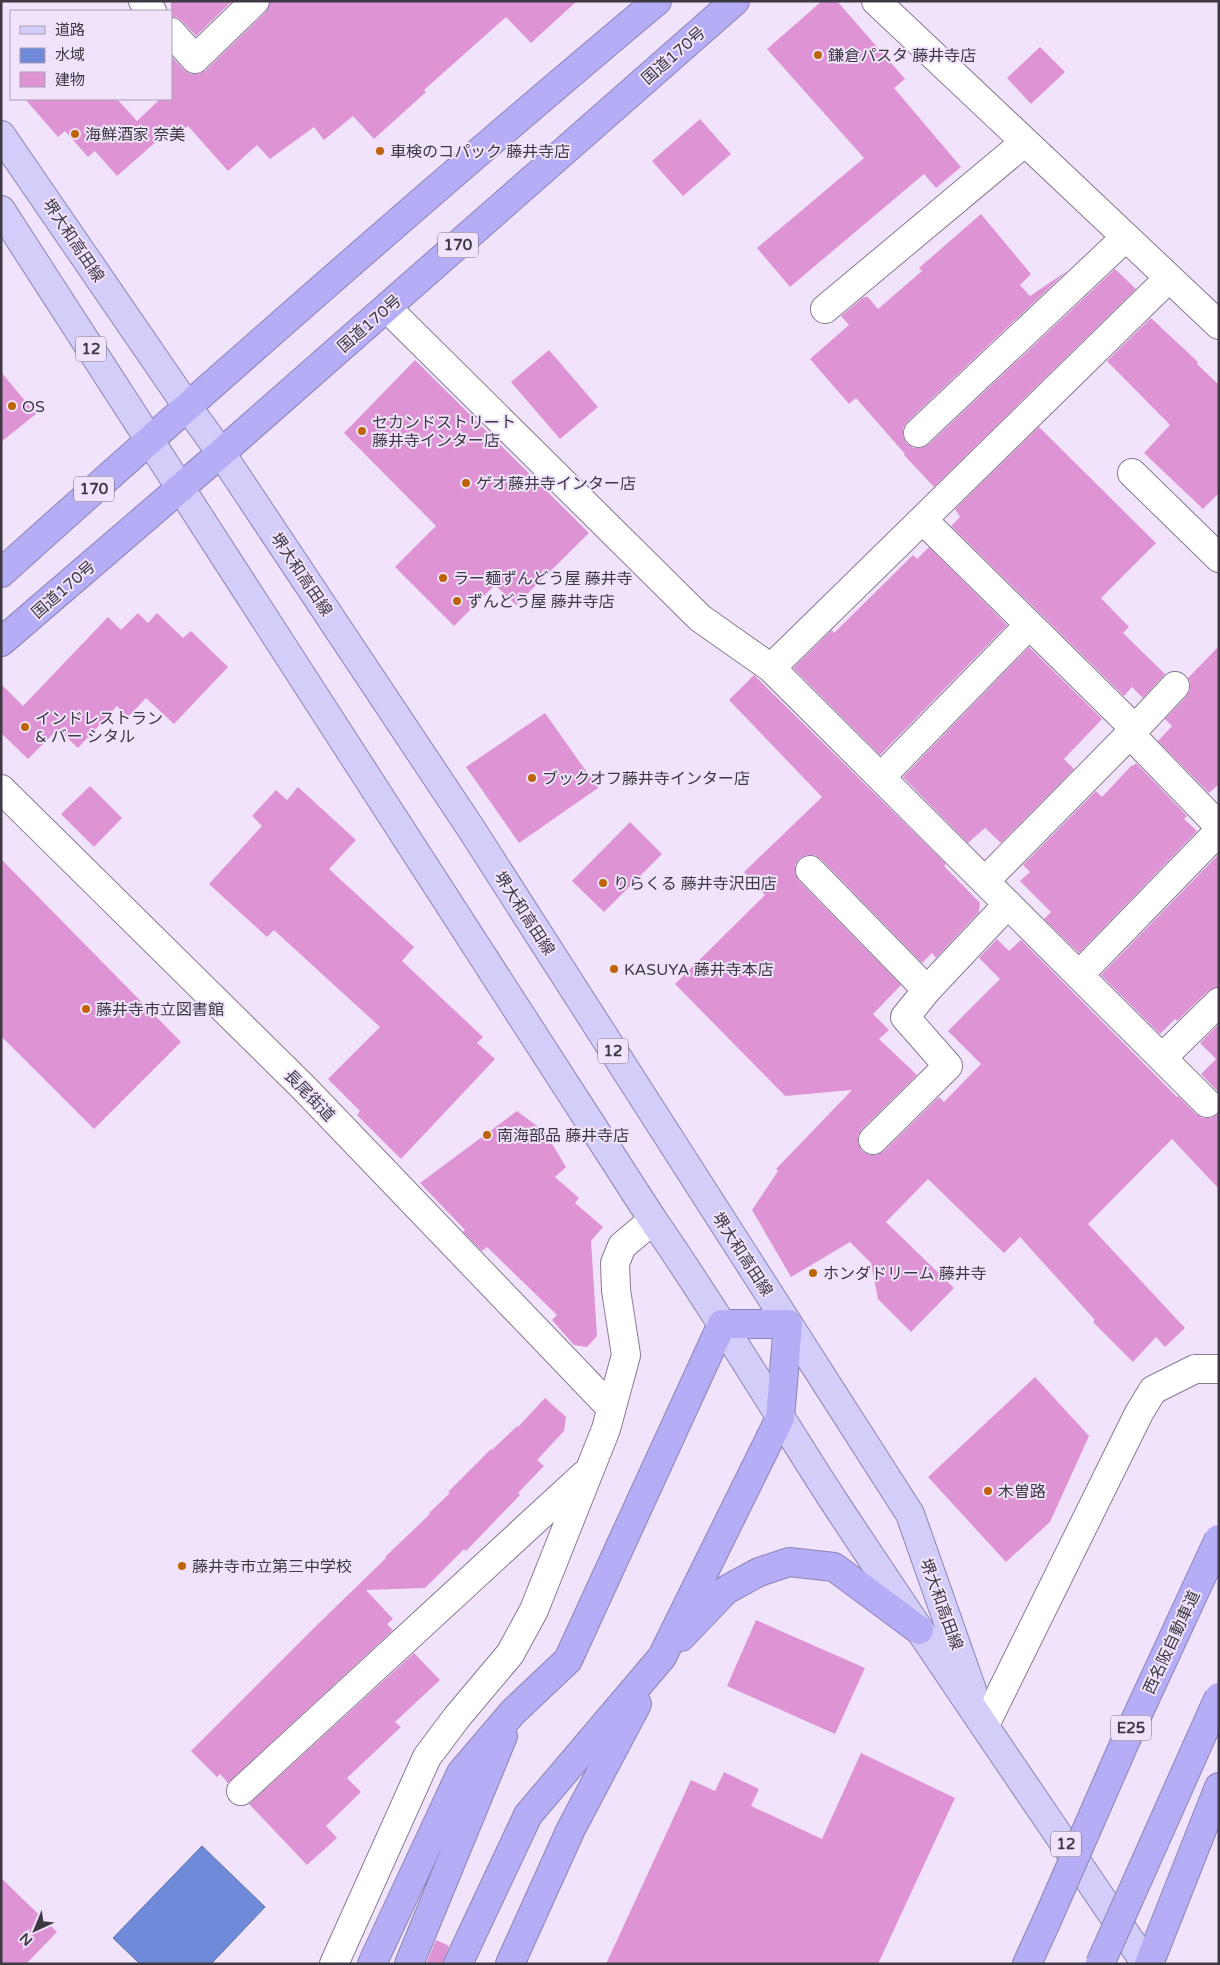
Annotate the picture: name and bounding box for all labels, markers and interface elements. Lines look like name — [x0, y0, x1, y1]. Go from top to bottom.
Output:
legend — [10, 10, 172, 100]
text: 道路 — [55, 21, 85, 39]
street label: 国道170号 — [638, 23, 710, 89]
text: 水域 — [55, 46, 85, 64]
place label: 鎌倉パスタ 藤井寺店 — [828, 46, 976, 66]
marker: 鎌倉パスタ 藤井寺店 — [812, 49, 824, 61]
text: 建物 — [55, 71, 85, 89]
place label: 海鮮酒家 奈美 — [85, 125, 185, 145]
marker: 海鮮酒家 奈美 — [69, 128, 81, 140]
place label: 車検のコパック 藤井寺店 — [390, 142, 570, 162]
marker: 車検のコパック 藤井寺店 — [374, 145, 386, 157]
street label: 堺大和高田線 — [38, 195, 108, 286]
road number: 170 — [438, 232, 478, 258]
street label: 国道170号 — [334, 291, 406, 357]
road number: 12 — [76, 336, 106, 362]
place label: OS — [22, 397, 45, 417]
marker: OS — [6, 400, 18, 412]
place label: セカンドストリート 藤井寺インター店 — [372, 413, 516, 451]
marker: セカンドストリート 藤井寺インター店 — [356, 425, 368, 437]
place label: ゲオ藤井寺インター店 — [476, 474, 636, 494]
road number: 170 — [74, 476, 114, 502]
marker: ゲオ藤井寺インター店 — [460, 477, 472, 489]
street label: 堺大和高田線 — [266, 529, 336, 620]
street label: 国道170号 — [28, 557, 100, 623]
place label: ラー麺ずんどう屋 藤井寺 — [453, 569, 633, 589]
marker: ラー麺ずんどう屋 藤井寺 — [437, 572, 449, 584]
place label: ずんどう屋 藤井寺店 — [467, 592, 615, 612]
marker: ずんどう屋 藤井寺店 — [451, 595, 463, 607]
place label: インドレストラン & バー シタル — [35, 709, 163, 747]
marker: インドレストラン & バー シタル — [19, 721, 31, 733]
place label: ブックオフ藤井寺インター店 — [542, 769, 750, 789]
marker: ブックオフ藤井寺インター店 — [526, 772, 538, 784]
street label: 堺大和高田線 — [490, 868, 559, 959]
place label: りらくる 藤井寺沢田店 — [613, 874, 777, 894]
marker: りらくる 藤井寺沢田店 — [597, 877, 609, 889]
place label: KASUYA 藤井寺本店 — [624, 960, 774, 980]
marker: KASUYA 藤井寺本店 — [608, 963, 620, 975]
place label: 藤井寺市立図書館 — [96, 1000, 224, 1020]
marker: 藤井寺市立図書館 — [80, 1003, 92, 1015]
road number: 12 — [598, 1038, 628, 1064]
street label: 長尾街道 — [280, 1066, 339, 1126]
place label: 南海部品 藤井寺店 — [497, 1126, 629, 1146]
marker: 南海部品 藤井寺店 — [481, 1129, 493, 1141]
street label: 堺大和高田線 — [708, 1209, 777, 1300]
place label: ホンダドリーム 藤井寺 — [823, 1264, 987, 1284]
marker: ホンダドリーム 藤井寺 — [807, 1267, 819, 1279]
place label: 木曽路 — [998, 1482, 1046, 1502]
marker: 木曽路 — [982, 1485, 994, 1497]
street label: 堺大和高田線 — [915, 1556, 967, 1653]
place label: 藤井寺市立第三中学校 — [192, 1557, 352, 1577]
marker: 藤井寺市立第三中学校 — [176, 1560, 188, 1572]
street label: 西名阪自動車道 — [1139, 1587, 1205, 1697]
road number: E25 — [1111, 1716, 1151, 1740]
road number: 12 — [1051, 1832, 1081, 1856]
north arrow — [10, 1905, 60, 1955]
text: N — [16, 1929, 36, 1949]

